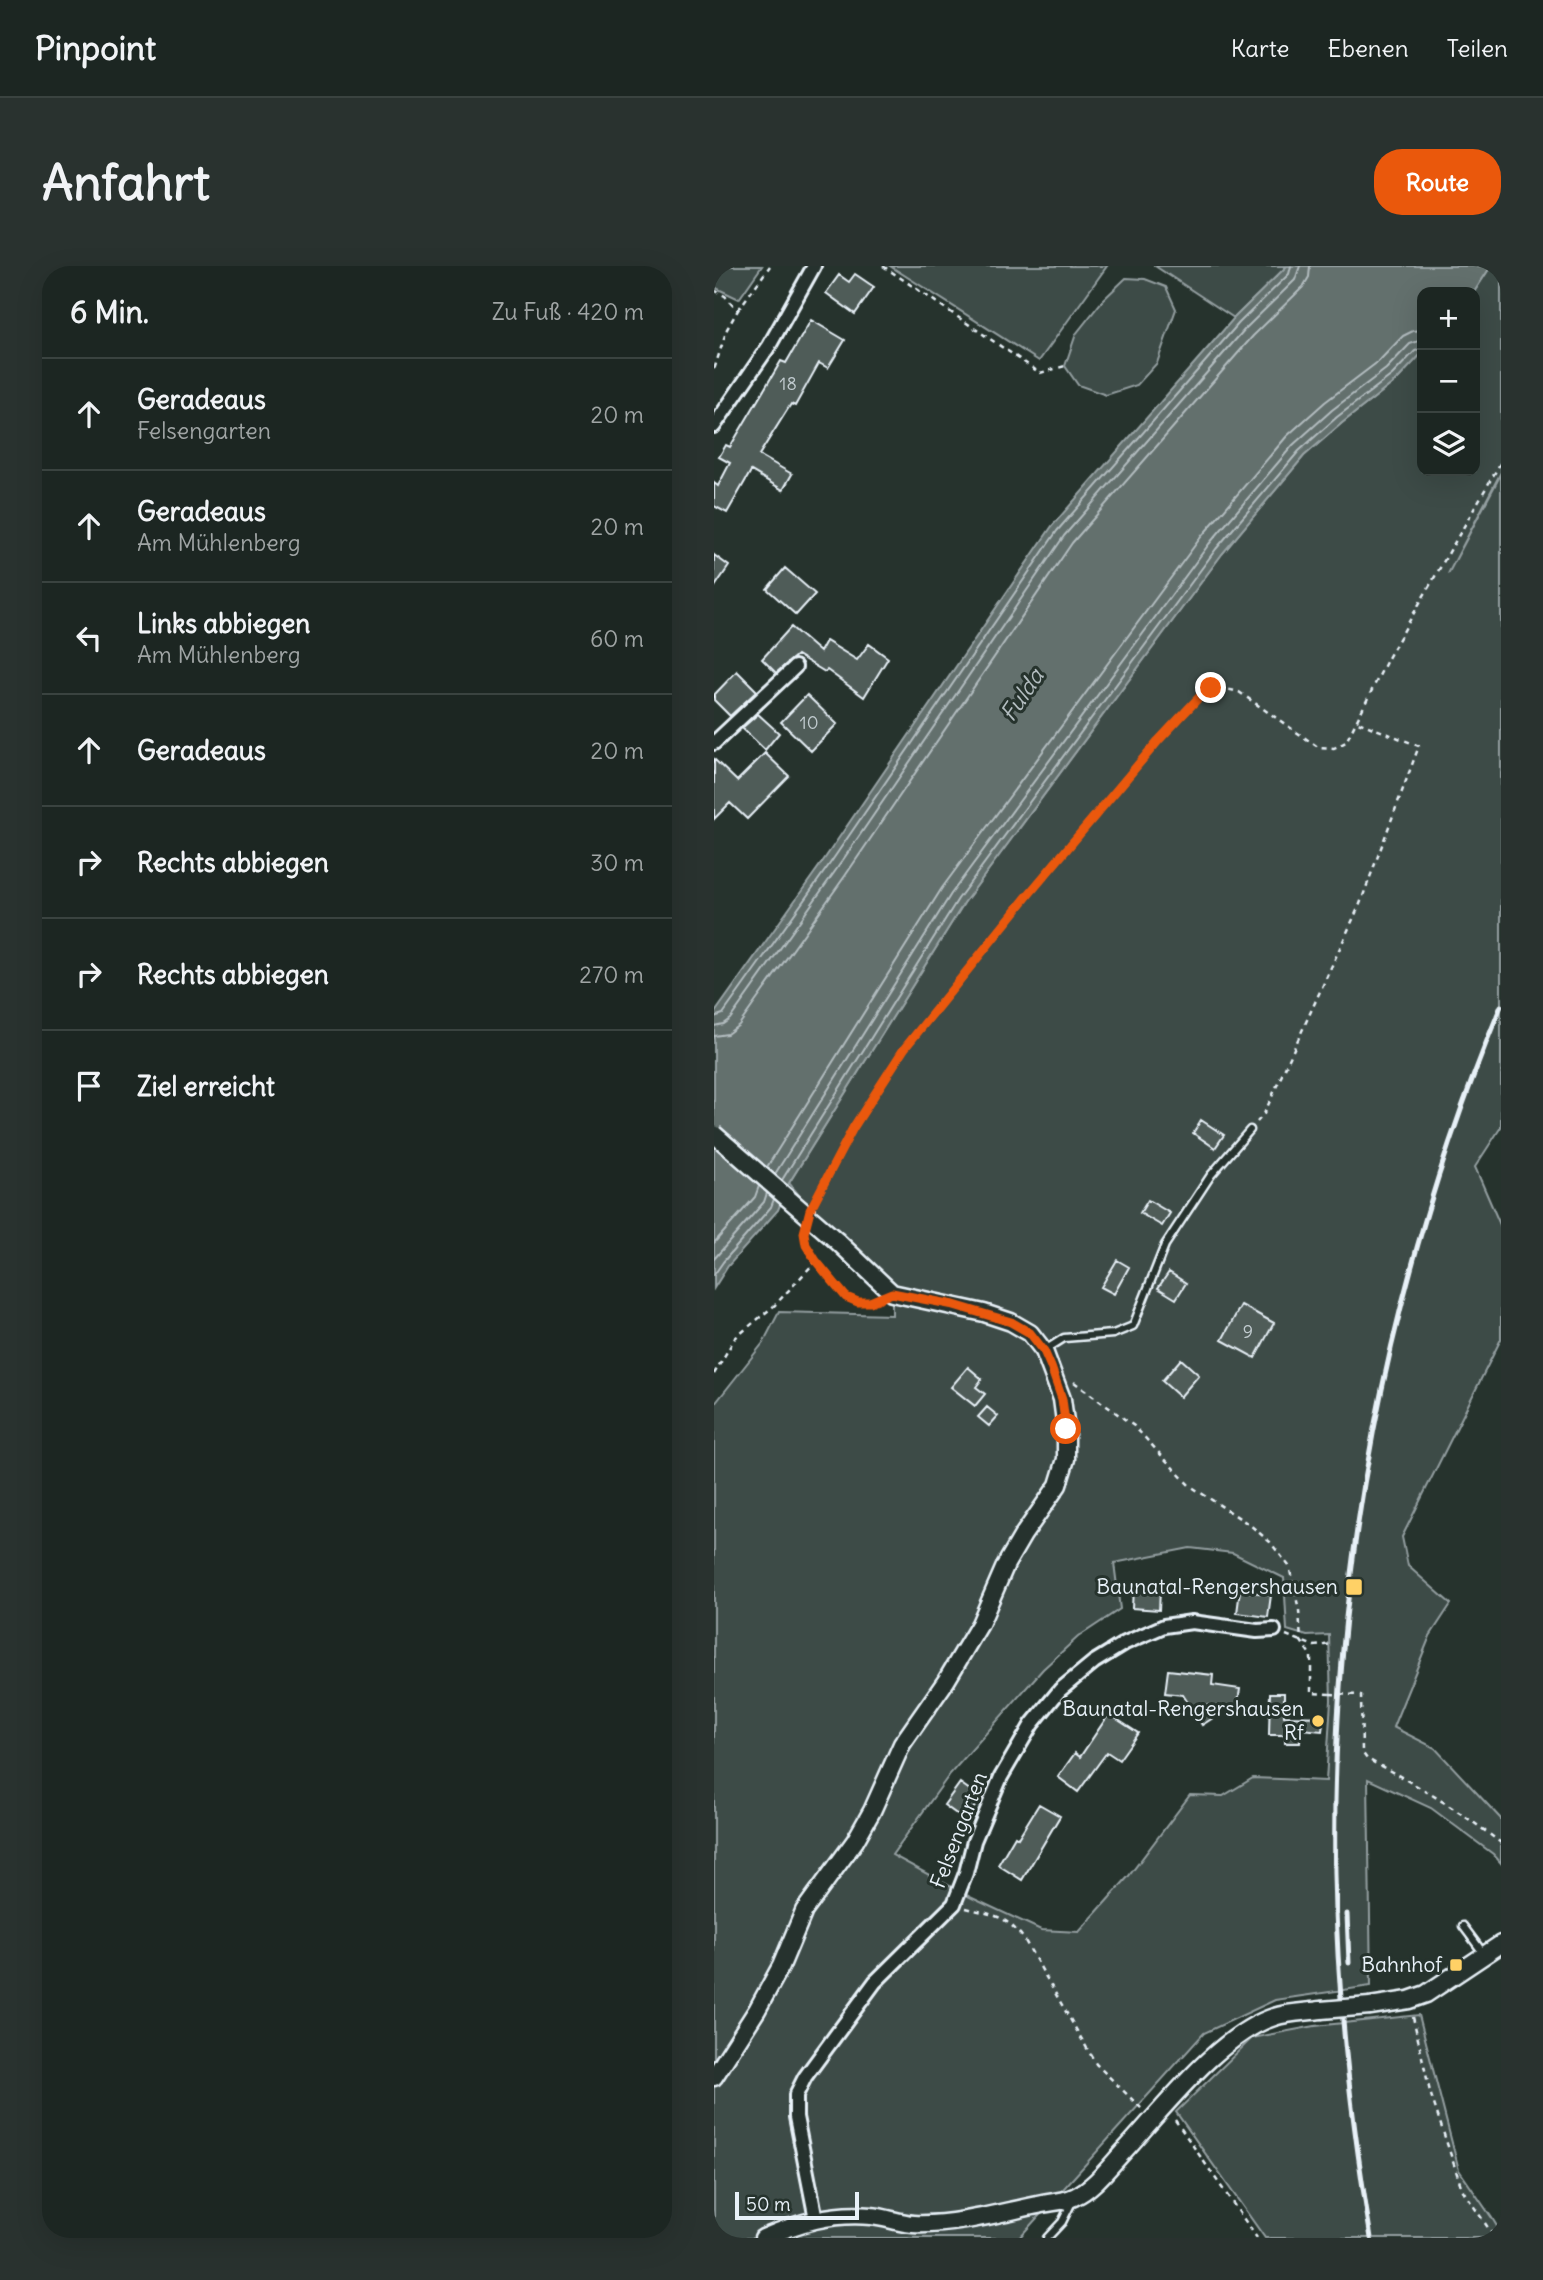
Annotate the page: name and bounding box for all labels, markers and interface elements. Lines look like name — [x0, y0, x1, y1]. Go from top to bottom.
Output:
text: Pinpoint — [35, 27, 156, 69]
text: Karte — [1231, 33, 1290, 63]
text: Ebenen — [1328, 33, 1409, 63]
text: Teilen — [1447, 33, 1508, 63]
button: Route — [1374, 149, 1501, 215]
text: Anfahrt — [42, 152, 210, 213]
map controls — [1417, 287, 1480, 476]
button: + — [1417, 287, 1480, 350]
text: 6 Min. — [70, 293, 149, 331]
text: Zu Fuß · 420 m — [492, 297, 644, 326]
button: − — [1417, 350, 1480, 413]
house number: 18 — [779, 372, 797, 395]
text: Geradeaus — [137, 383, 266, 416]
icon: ahead — [70, 395, 108, 433]
text: 20 m — [591, 400, 644, 429]
button: layers — [1417, 413, 1480, 476]
text: Felsengarten — [137, 416, 271, 445]
text: Geradeaus — [137, 495, 266, 528]
icon: ahead — [70, 507, 108, 545]
text: 20 m — [591, 512, 644, 541]
text: Am Mühlenberg — [137, 528, 301, 557]
text: Links abbiegen — [137, 607, 310, 640]
icon: left — [70, 619, 108, 657]
text: 60 m — [590, 624, 644, 653]
text: Am Mühlenberg — [137, 640, 301, 669]
water label: Fulda — [994, 661, 1051, 727]
route end — [1195, 672, 1226, 703]
house number: 10 — [800, 711, 819, 734]
icon: ahead — [70, 731, 108, 769]
text: Geradeaus — [137, 734, 266, 767]
text: 20 m — [591, 736, 644, 765]
icon: right — [70, 843, 108, 881]
text: Rechts abbiegen — [137, 846, 329, 879]
text: 30 m — [590, 848, 644, 877]
icon: right — [70, 955, 108, 993]
text: Rechts abbiegen — [137, 958, 329, 991]
text: 270 m — [579, 960, 644, 989]
icon: arrive — [70, 1067, 108, 1105]
text: Ziel erreicht — [137, 1070, 275, 1103]
house number: 9 — [1243, 1320, 1253, 1343]
route start — [1050, 1413, 1081, 1444]
place label: Baunatal-Rengershausen — [1096, 1573, 1338, 1600]
marker: Baunatal-Rengershausen — [1344, 1577, 1364, 1597]
place label: Baunatal-Rengershausen Rf — [1062, 1695, 1305, 1746]
marker: Baunatal-Rengershausen Rf — [1310, 1713, 1326, 1729]
street label: Felsengarten — [924, 1768, 993, 1892]
place label: Bahnhof — [1361, 1951, 1443, 1978]
marker: Bahnhof — [1448, 1957, 1464, 1973]
scale bar — [735, 2189, 859, 2221]
text: 50 m — [746, 2192, 791, 2216]

